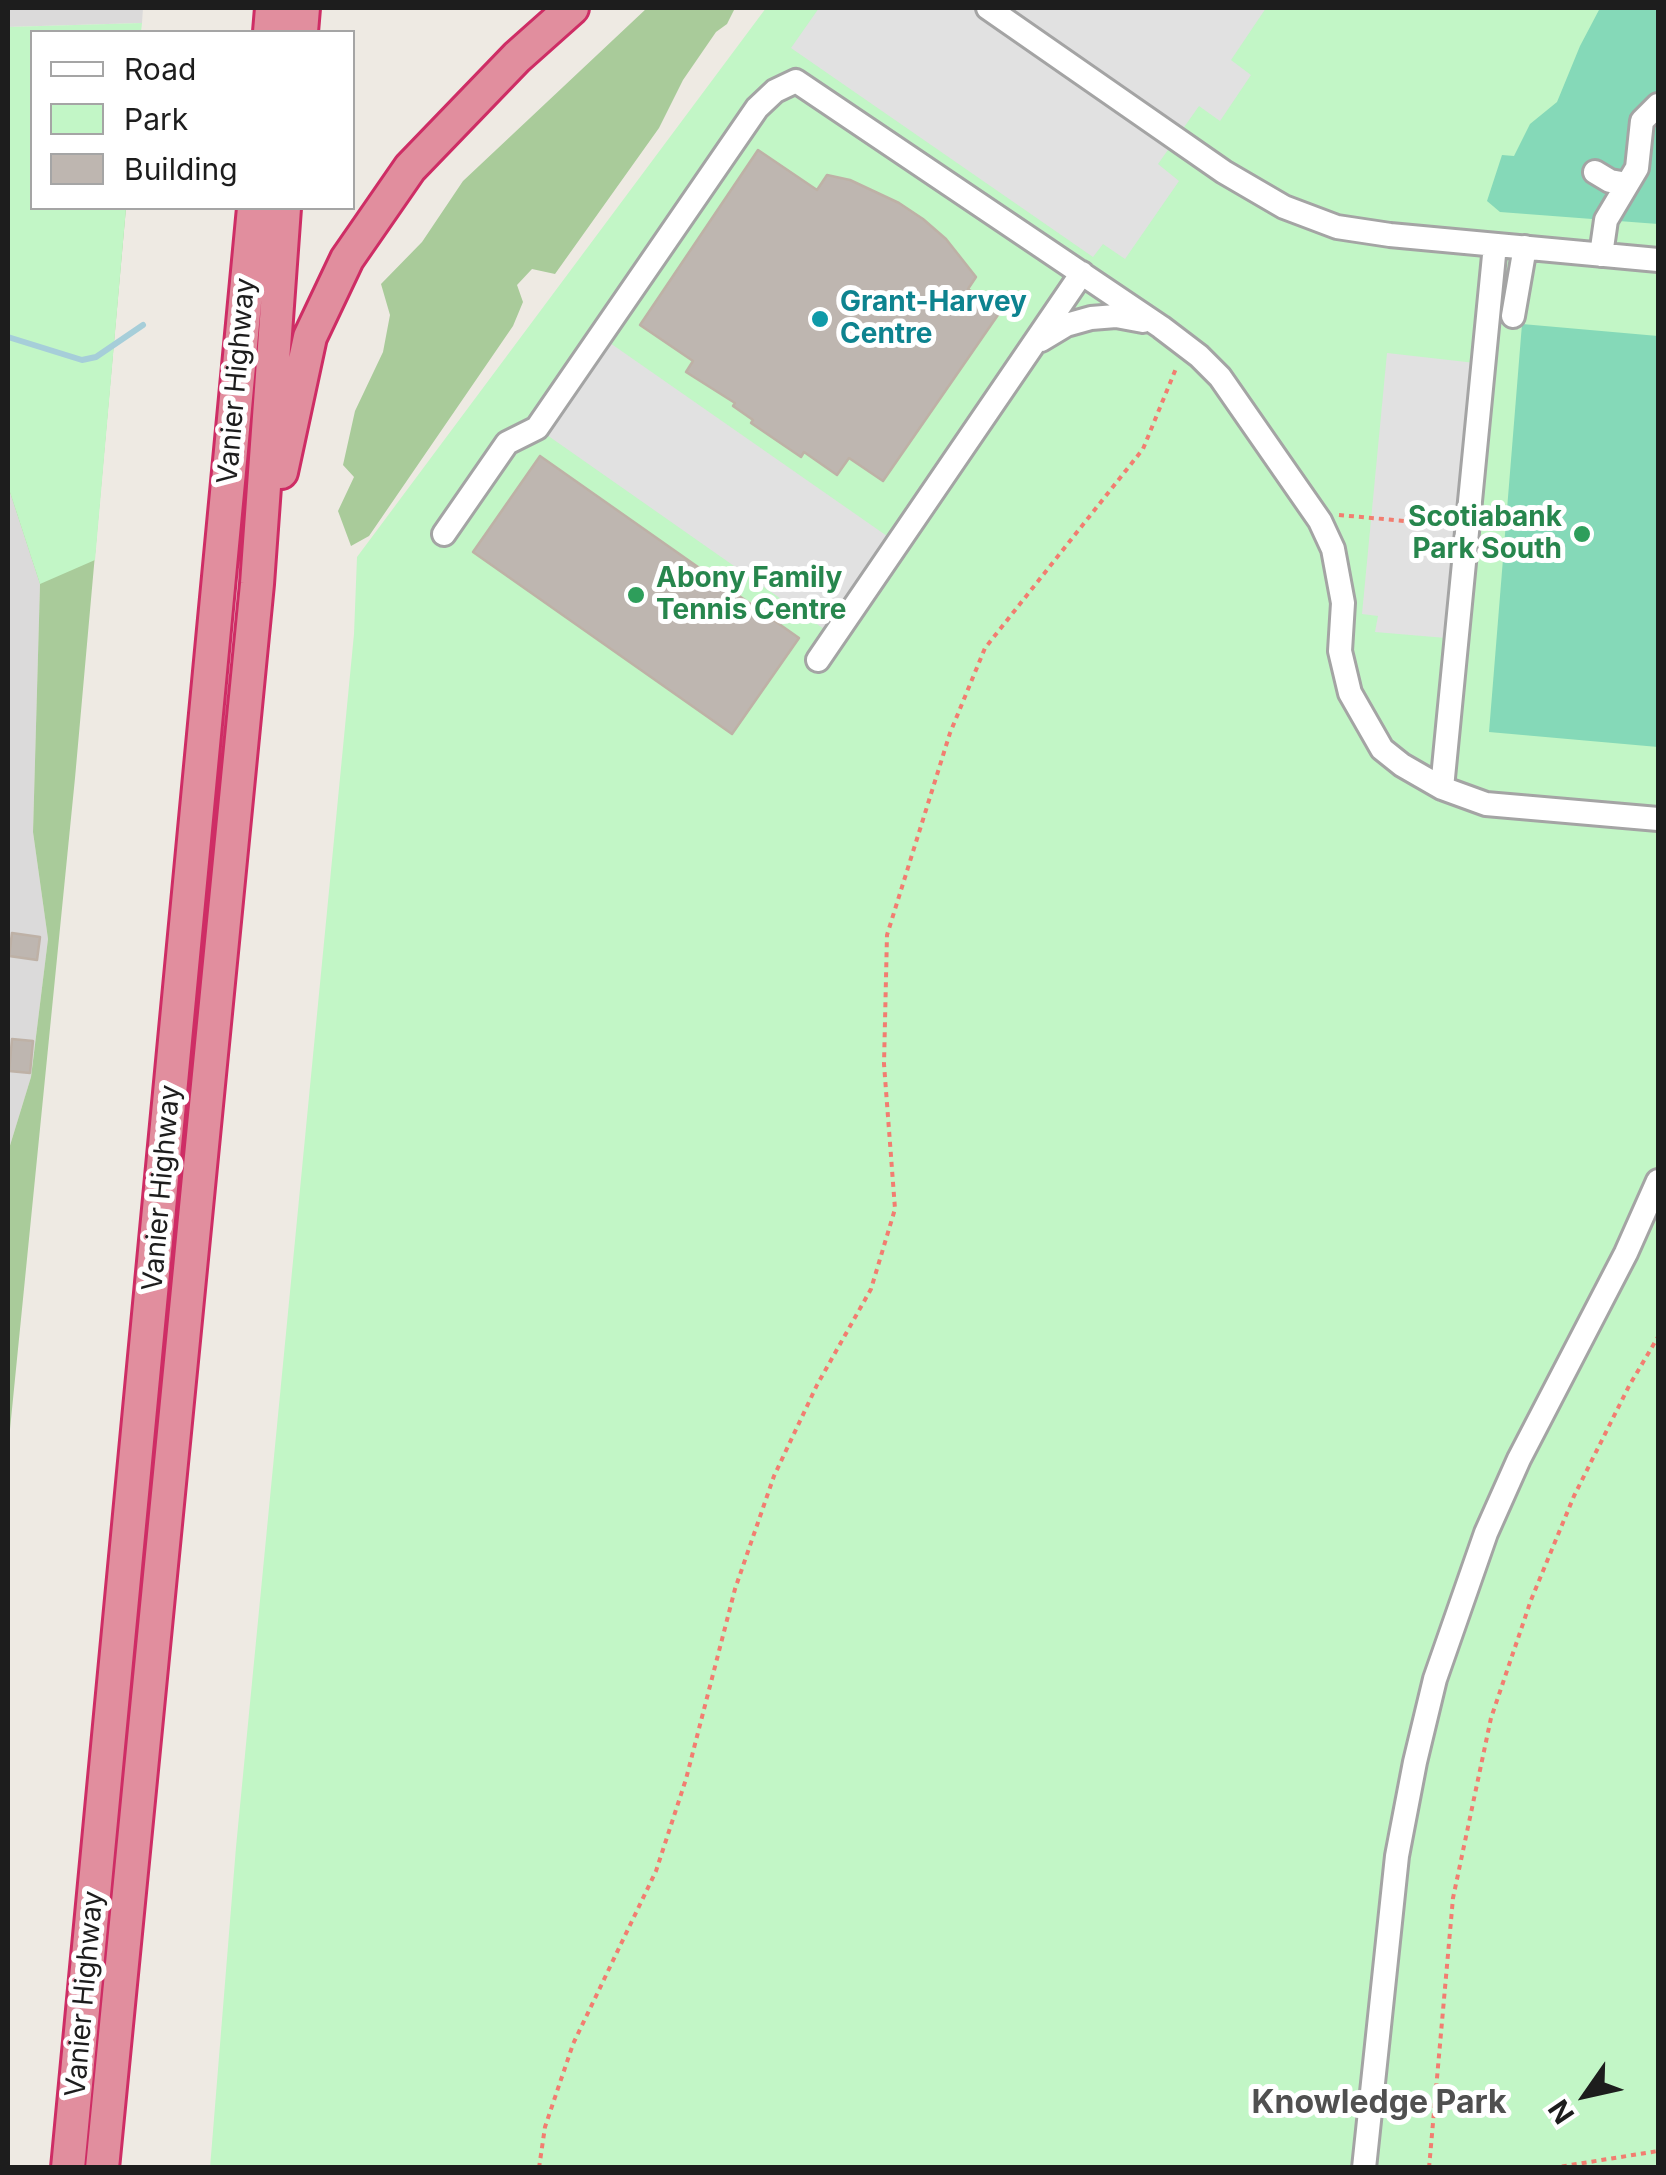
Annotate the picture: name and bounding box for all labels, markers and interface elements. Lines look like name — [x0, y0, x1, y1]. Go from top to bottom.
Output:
legend — [30, 30, 355, 210]
text: Road — [124, 51, 196, 87]
text: Park — [124, 101, 188, 137]
text: Building — [124, 151, 238, 187]
street label: Vanier Highway — [211, 276, 263, 486]
place label: Grant-Harvey Centre — [840, 286, 1027, 352]
marker: Grant-Harvey Centre — [809, 308, 831, 330]
place label: Scotiabank Park South — [1408, 501, 1562, 567]
marker: Scotiabank Park South — [1571, 523, 1593, 545]
place label: Abony Family Tennis Centre — [656, 562, 846, 628]
marker: Abony Family Tennis Centre — [625, 584, 647, 606]
street label: Vanier Highway — [136, 1083, 188, 1293]
street label: Vanier Highway — [59, 1889, 111, 2099]
north arrow — [1536, 2045, 1636, 2145]
district label: Knowledge Park — [1251, 2084, 1507, 2122]
text: N — [1541, 2093, 1581, 2130]

